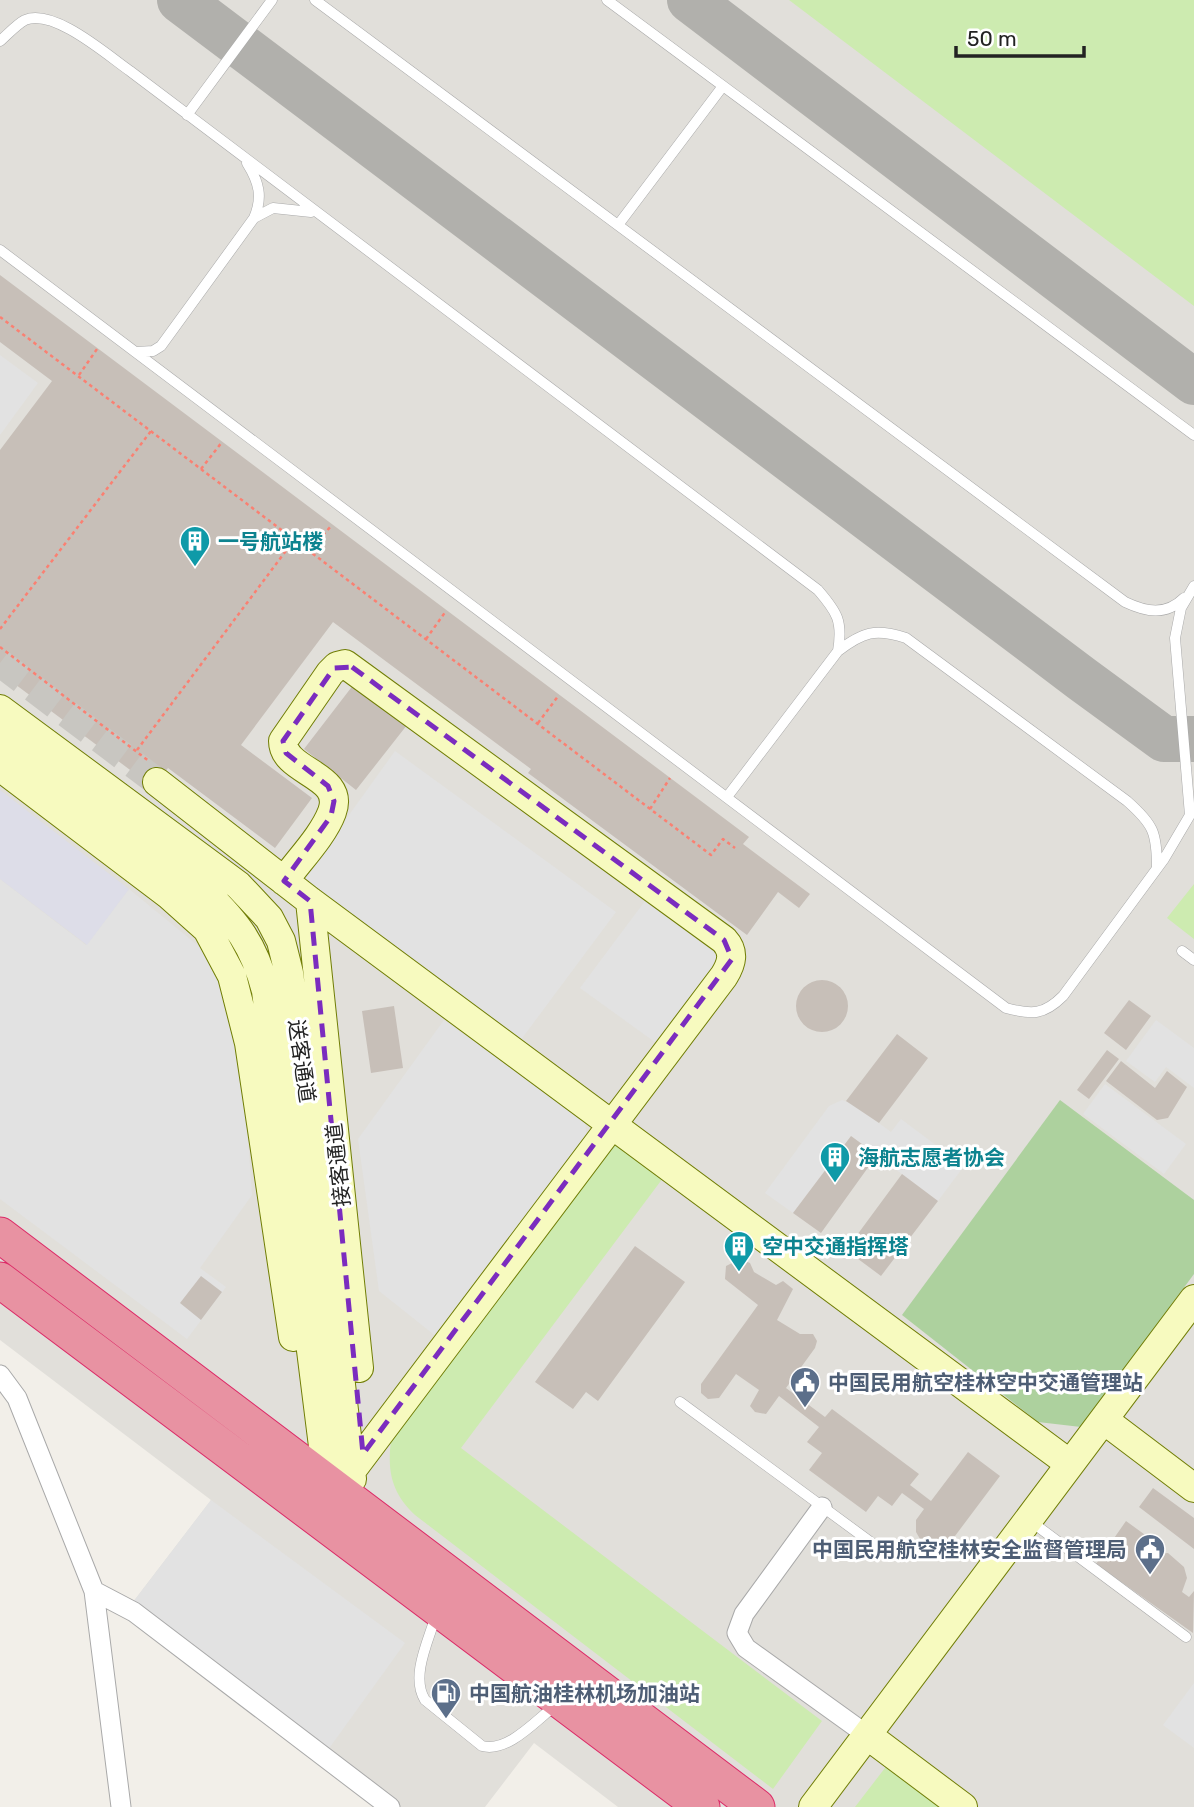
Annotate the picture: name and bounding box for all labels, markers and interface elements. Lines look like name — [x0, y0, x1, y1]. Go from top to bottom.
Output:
scale bar — [956, 14, 1084, 58]
text: 50 m — [967, 26, 1017, 51]
building icon: 一号航站楼 — [178, 524, 212, 568]
place label: 一号航站楼 — [218, 529, 323, 554]
street label: 送客通道 — [284, 1018, 320, 1104]
street label: 接客通道 — [321, 1122, 355, 1208]
building icon: 海航志愿者协会 — [818, 1140, 852, 1184]
place label: 海航志愿者协会 — [858, 1145, 1005, 1170]
building icon: 空中交通指挥塔 — [722, 1229, 756, 1273]
place label: 空中交通指挥塔 — [762, 1234, 909, 1259]
public building icon: 中国民用航空桂林空中交通管理站 — [788, 1365, 822, 1409]
place label: 中国民用航空桂林空中交通管理站 — [828, 1370, 1143, 1395]
public building icon: 中国民用航空桂林安全监督管理局 — [1133, 1532, 1167, 1576]
place label: 中国民用航空桂林安全监督管理局 — [812, 1537, 1127, 1562]
fuel station icon: 中国航油桂林机场加油站 — [429, 1676, 463, 1720]
place label: 中国航油桂林机场加油站 — [469, 1681, 700, 1706]

